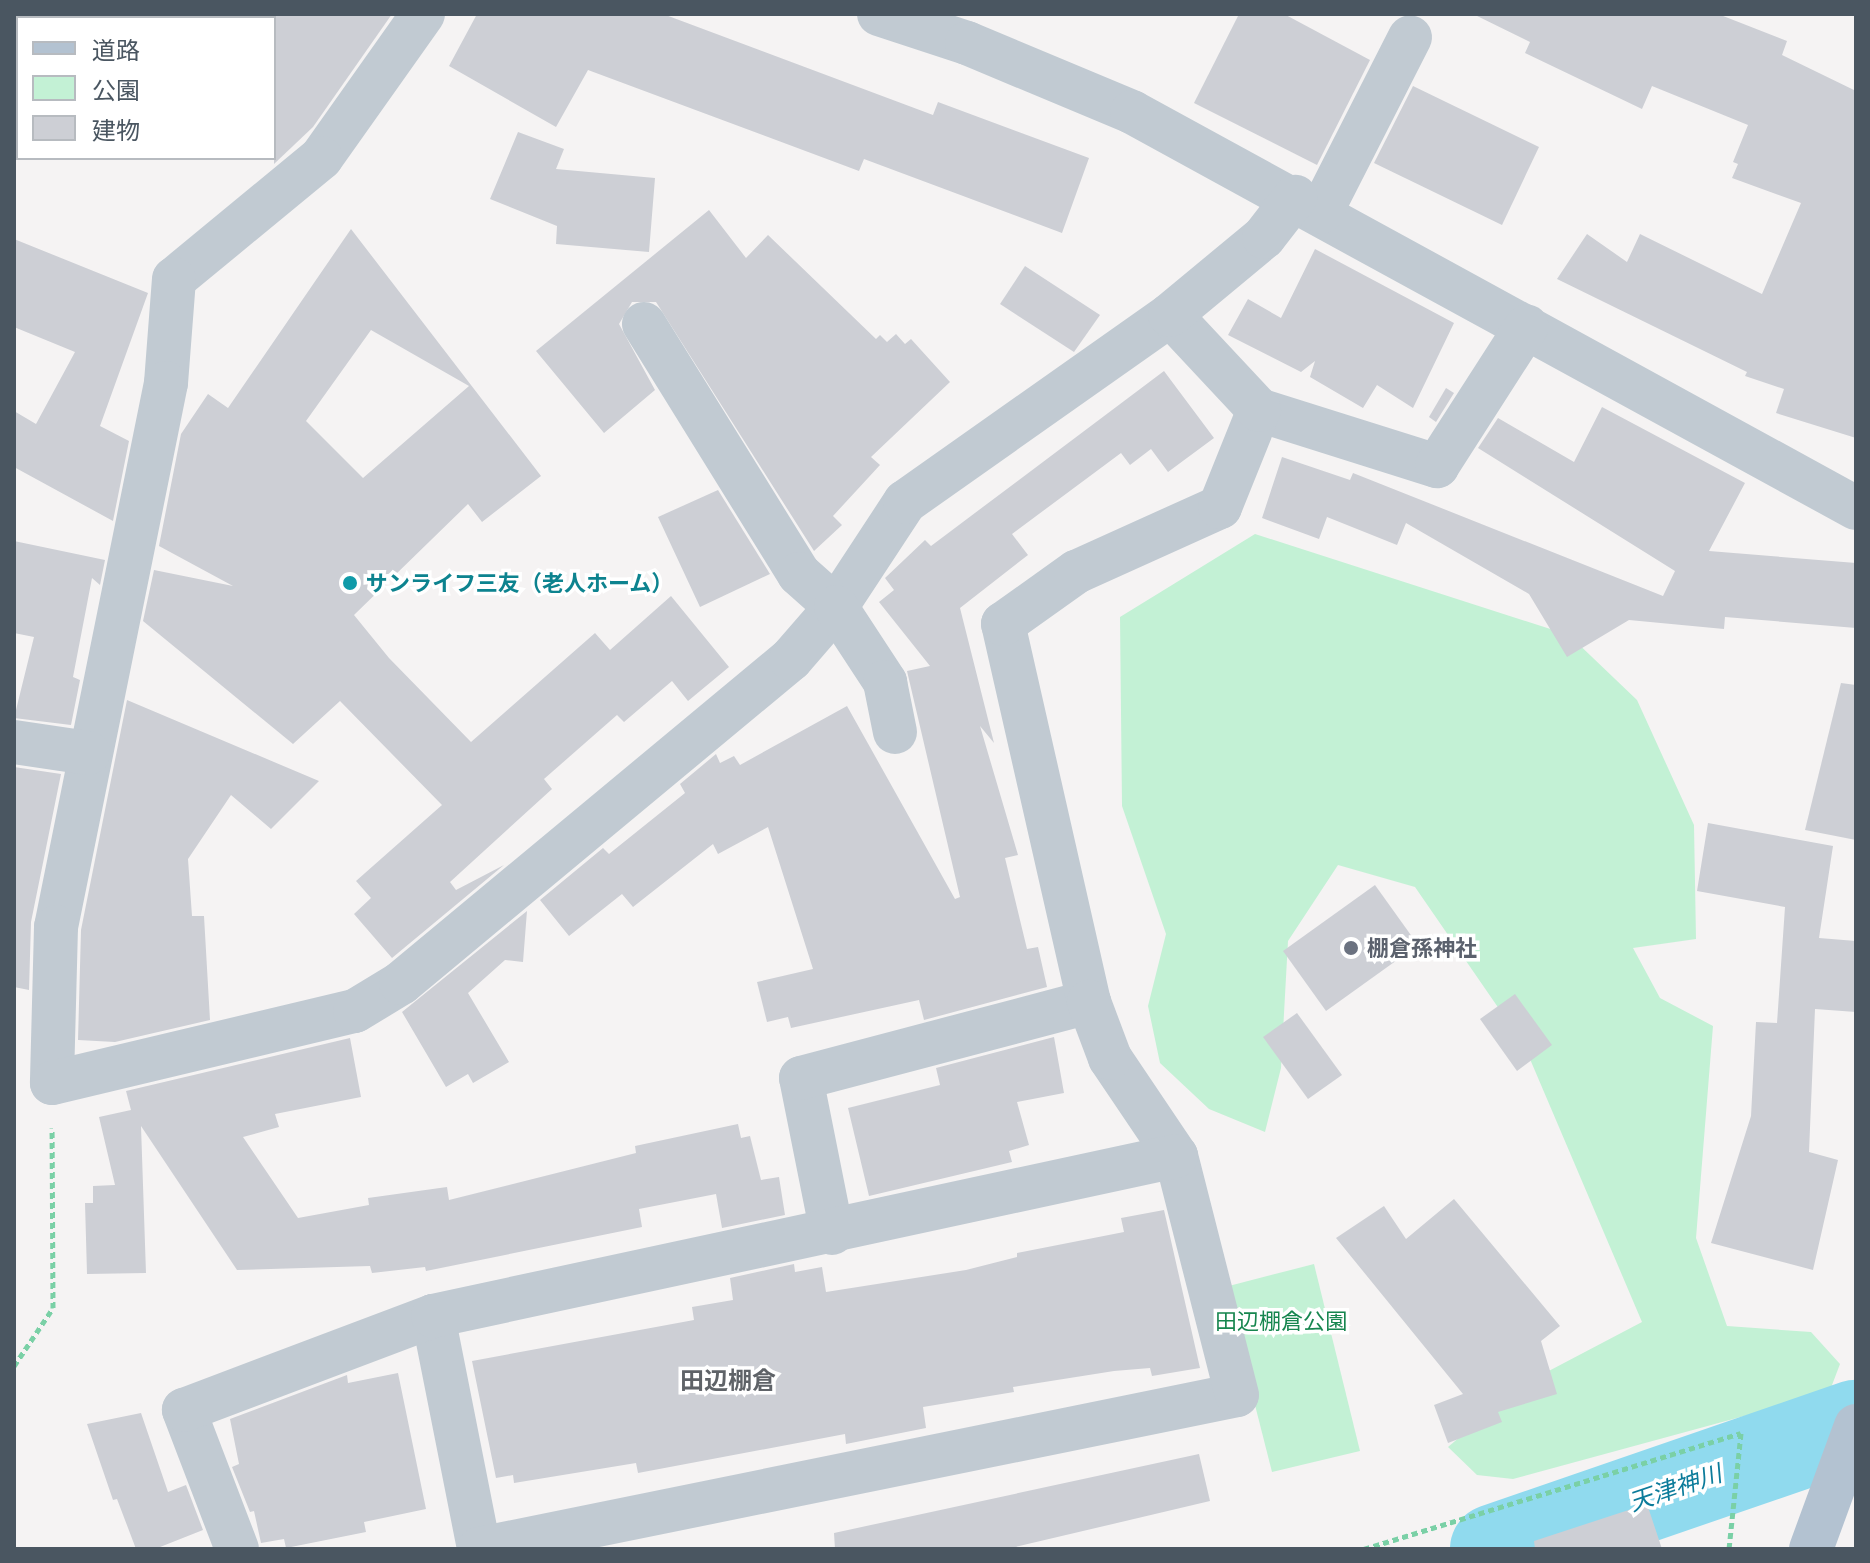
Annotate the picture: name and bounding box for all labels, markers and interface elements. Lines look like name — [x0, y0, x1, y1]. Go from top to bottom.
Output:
legend — [16, 16, 276, 160]
text: 道路 — [92, 33, 140, 66]
text: 公園 — [92, 73, 140, 106]
text: 建物 — [92, 113, 140, 146]
place label: サンライフ三友（老人ホーム） — [366, 570, 674, 596]
marker: サンライフ三友（老人ホーム） — [341, 574, 359, 592]
place label: 棚倉孫神社 — [1367, 935, 1477, 961]
marker: 棚倉孫神社 — [1342, 939, 1360, 957]
park label: 田辺棚倉公園 — [1215, 1308, 1347, 1334]
district label: 田辺棚倉 — [680, 1366, 776, 1394]
water label: 天津神川 — [1625, 1458, 1725, 1516]

